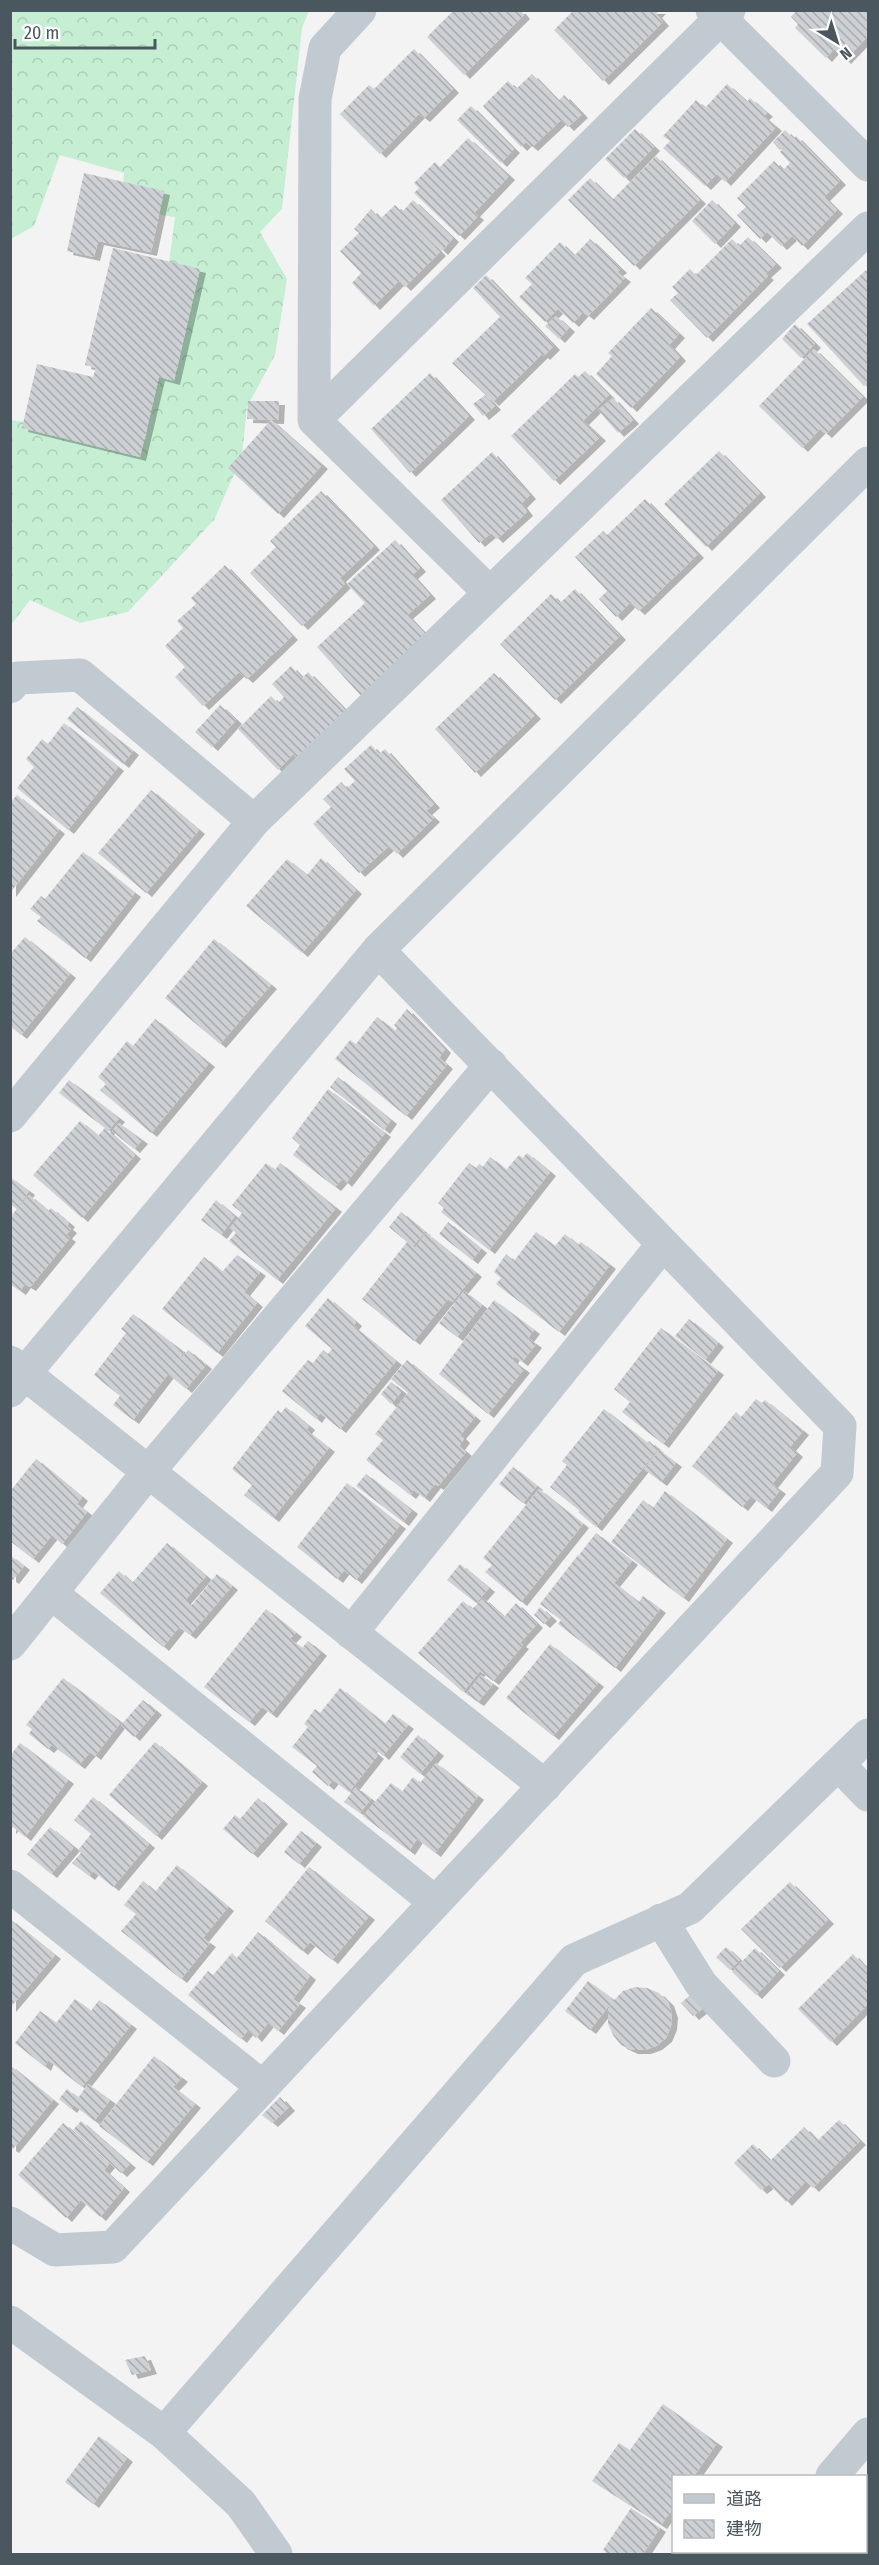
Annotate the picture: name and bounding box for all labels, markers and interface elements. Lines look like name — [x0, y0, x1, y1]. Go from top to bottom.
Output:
scale bar — [15, 12, 154, 50]
north arrow — [807, 12, 867, 72]
text: 20 m — [24, 22, 59, 44]
text: N — [836, 43, 856, 64]
legend — [672, 2475, 867, 2553]
text: 道路 — [726, 2488, 762, 2510]
text: 建物 — [726, 2518, 762, 2540]

